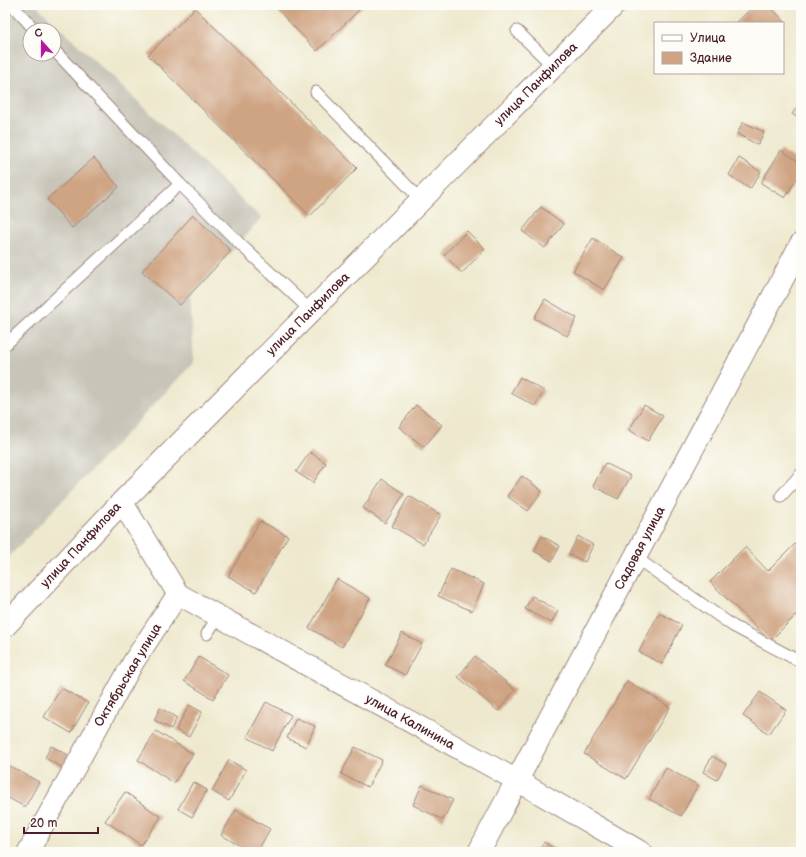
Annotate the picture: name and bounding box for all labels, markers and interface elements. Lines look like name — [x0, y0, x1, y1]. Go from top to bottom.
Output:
north arrow — [22, 22, 62, 62]
legend — [654, 22, 784, 74]
text: С — [33, 26, 45, 41]
text: Улица — [690, 31, 726, 46]
street label: улица Панфилова — [491, 39, 581, 129]
text: Здание — [690, 51, 732, 66]
street label: улица Панфилова — [263, 269, 353, 359]
street label: улица Панфилова — [37, 499, 125, 591]
street label: Садовая улица — [611, 503, 669, 593]
street label: Октябрьская улица — [91, 620, 165, 730]
street label: улица Калинина — [362, 691, 458, 753]
scale bar — [24, 809, 98, 835]
text: 20 m — [30, 816, 57, 831]

